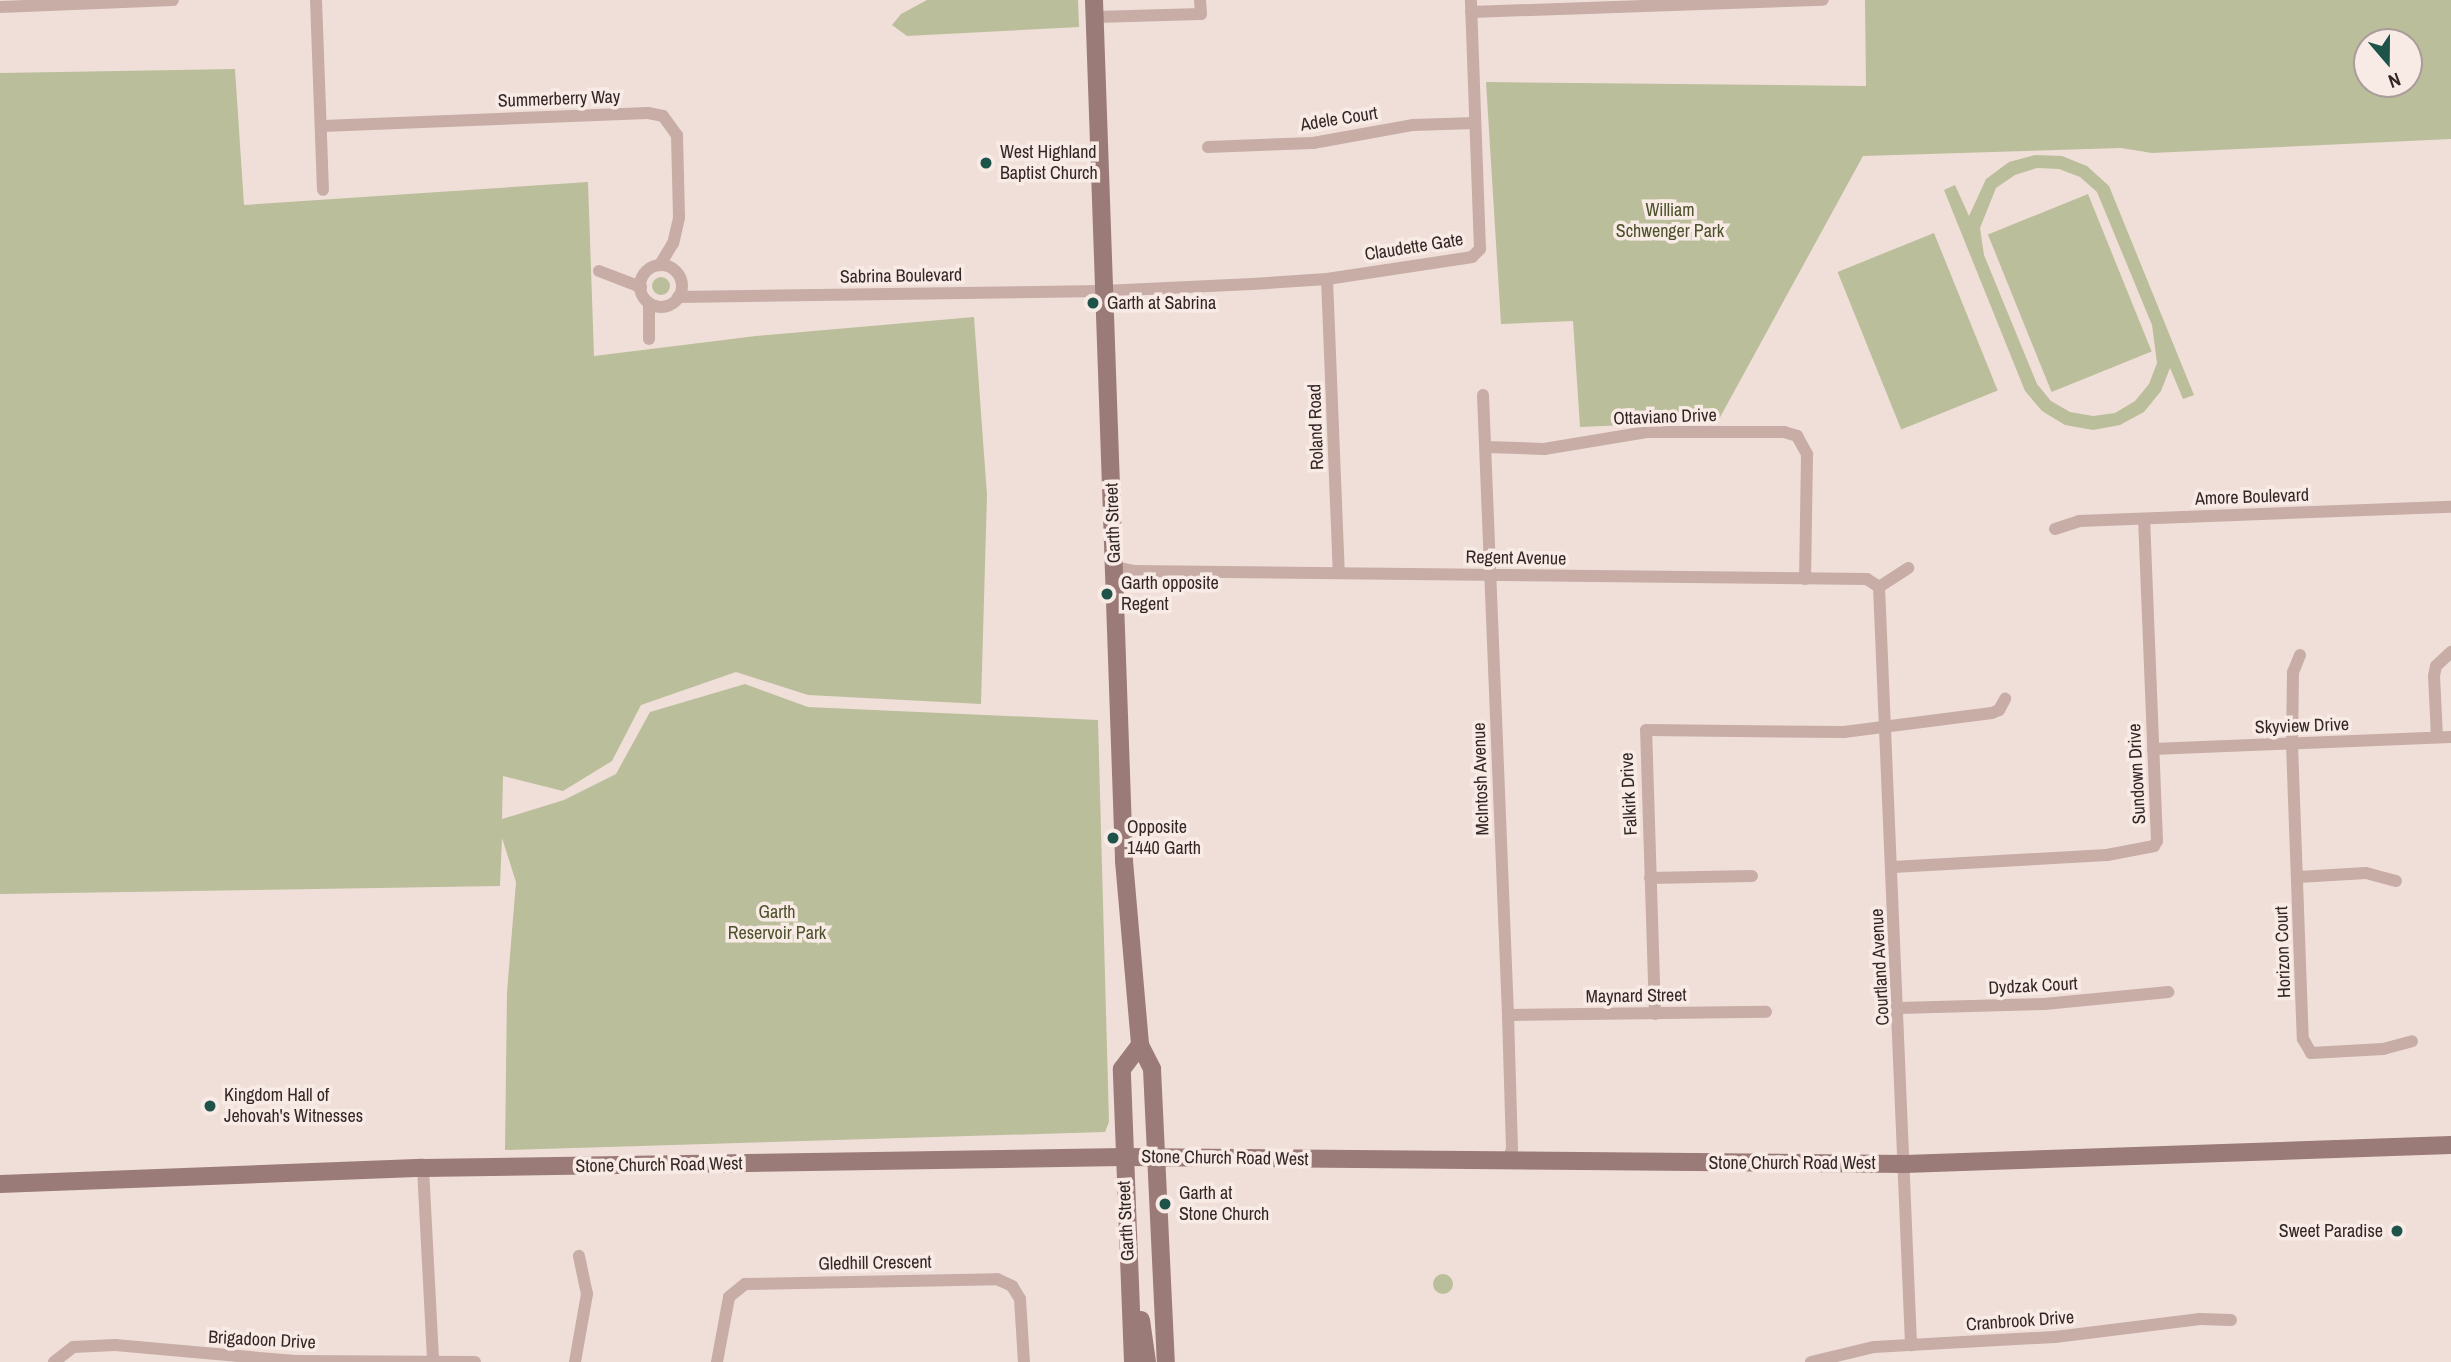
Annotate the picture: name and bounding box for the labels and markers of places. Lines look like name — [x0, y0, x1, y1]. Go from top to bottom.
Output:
place label: West Highland Baptist Church — [1000, 142, 1098, 184]
marker: West Highland Baptist Church — [978, 155, 994, 171]
place label: Garth at Sabrina — [1107, 292, 1216, 314]
marker: Garth at Sabrina — [1085, 295, 1101, 311]
place label: Garth opposite Regent — [1121, 573, 1219, 616]
marker: Garth opposite Regent — [1099, 586, 1115, 602]
place label: Opposite 1440 Garth — [1127, 817, 1201, 860]
marker: Opposite 1440 Garth — [1105, 830, 1121, 846]
place label: Kingdom Hall of Jehovah's Witnesses — [224, 1085, 363, 1128]
marker: Kingdom Hall of Jehovah's Witnesses — [202, 1098, 218, 1114]
place label: Garth at Stone Church — [1179, 1183, 1269, 1226]
marker: Garth at Stone Church — [1157, 1196, 1173, 1212]
place label: Sweet Paradise — [2279, 1220, 2383, 1242]
marker: Sweet Paradise — [2389, 1223, 2405, 1239]

